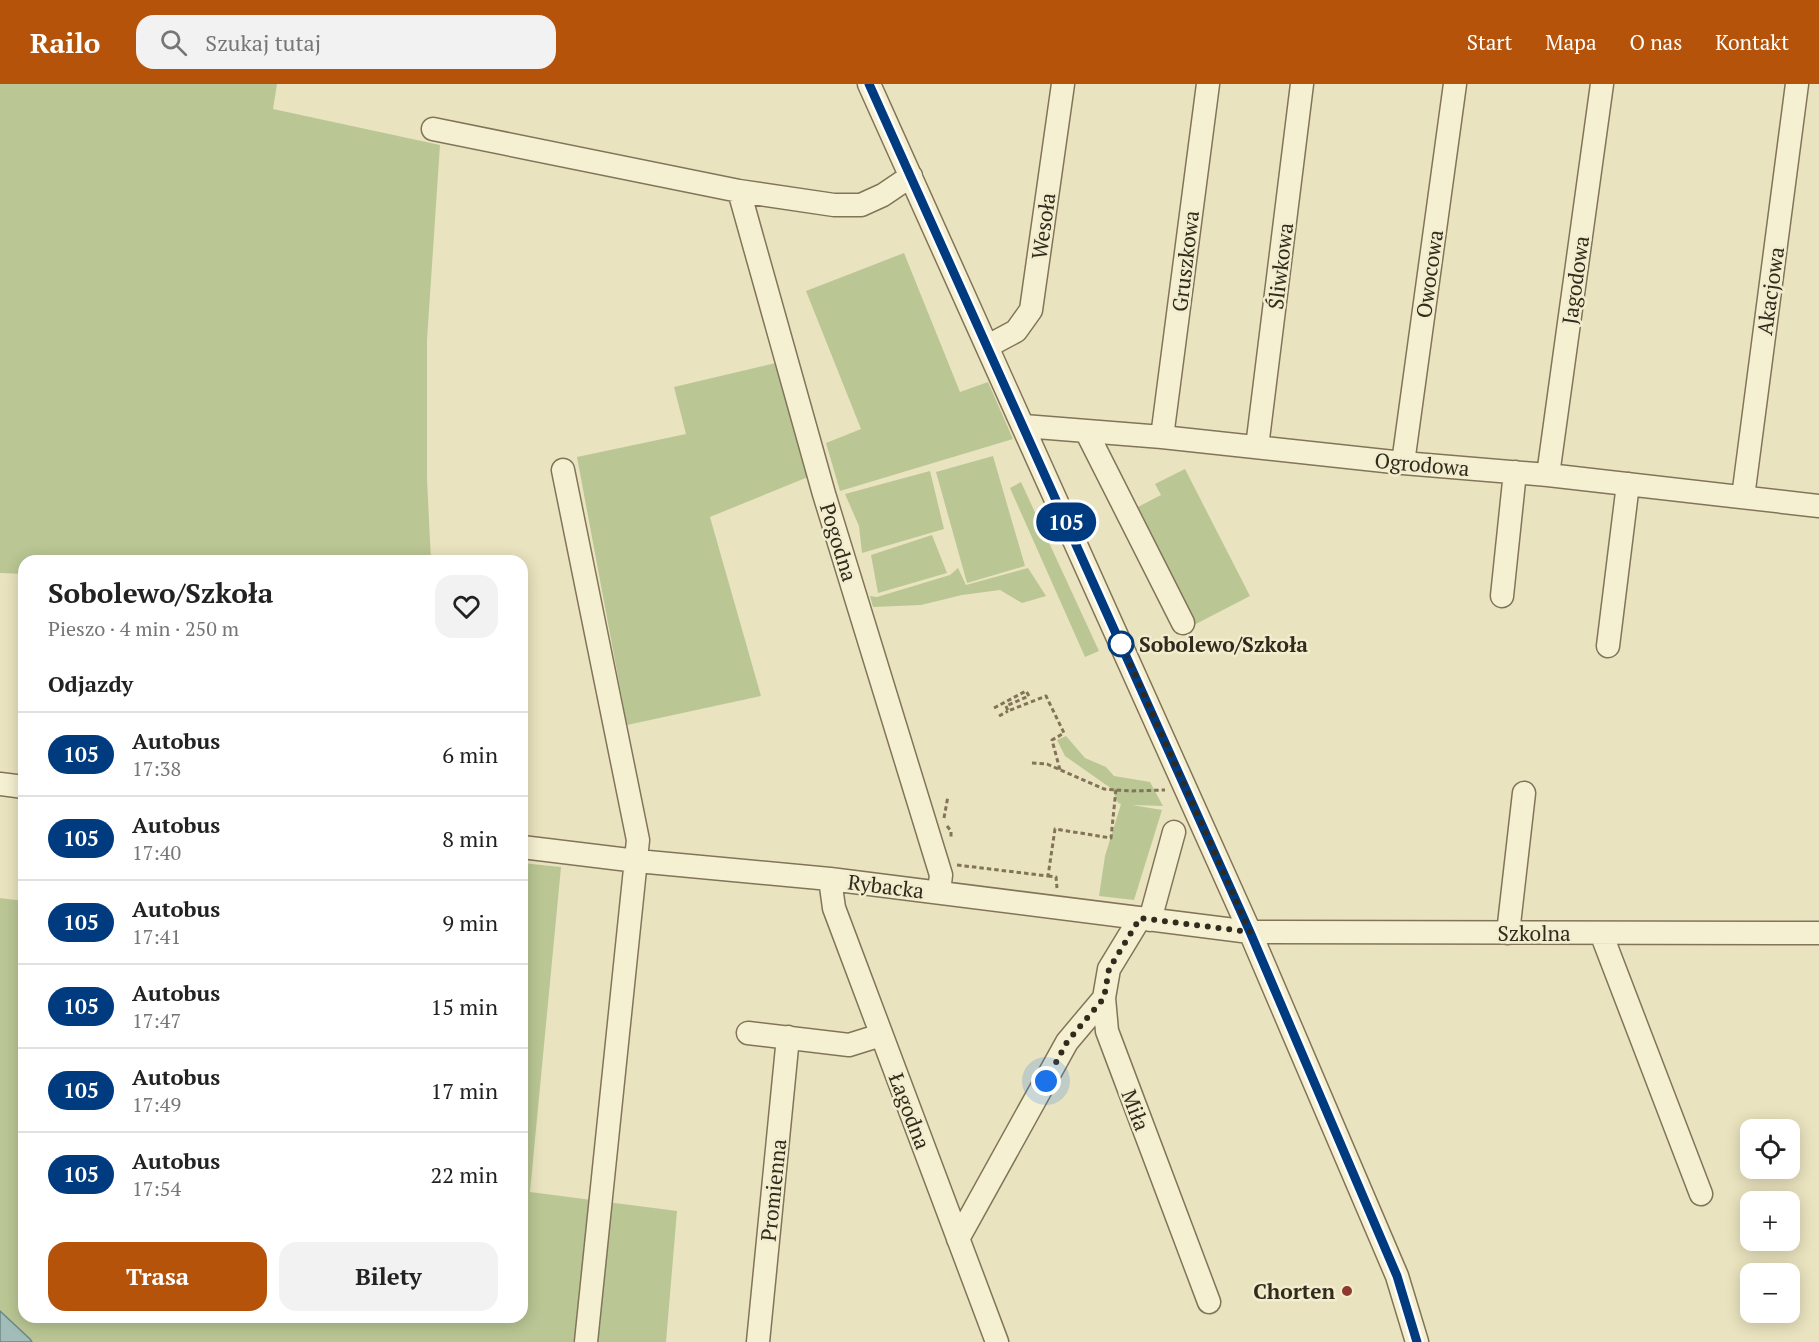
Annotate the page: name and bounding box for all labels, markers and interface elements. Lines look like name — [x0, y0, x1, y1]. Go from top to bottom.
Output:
search box — [136, 15, 556, 69]
text: Railo — [30, 24, 100, 61]
icon: search — [157, 26, 190, 59]
text: Szukaj tutaj — [205, 28, 321, 57]
text: Start — [1467, 28, 1512, 56]
text: Mapa — [1545, 28, 1597, 56]
text: O nas — [1630, 28, 1682, 56]
text: Kontakt — [1715, 28, 1789, 56]
street label: Wesoła — [1024, 191, 1062, 261]
street label: Gruszkowa — [1165, 208, 1205, 313]
street label: Śliwkowa — [1261, 221, 1299, 311]
street label: Owocowa — [1409, 228, 1449, 320]
street label: Jagodowa — [1555, 233, 1595, 326]
street label: Akacjowa — [1750, 245, 1790, 337]
street label: Ogrodowa — [1373, 446, 1471, 482]
street label: Pogodna — [814, 499, 864, 585]
line badge: 105 — [1032, 502, 1100, 542]
text: 105 — [1048, 508, 1084, 536]
text: Sobolewo/Szkoła — [48, 574, 273, 611]
button: heart — [435, 575, 498, 638]
text: Pieszo · 4 min · 250 m — [48, 615, 239, 642]
place label: Sobolewo/Szkoła — [1139, 630, 1308, 658]
marker: Sobolewo/Szkoła — [1108, 631, 1134, 657]
text: Odjazdy — [48, 669, 133, 698]
text: Autobus — [132, 726, 220, 755]
text: 105 — [63, 740, 99, 768]
text: 6 min — [442, 740, 498, 769]
text: 17:38 — [132, 755, 181, 782]
text: Autobus — [132, 810, 220, 839]
text: 105 — [63, 824, 99, 852]
text: 8 min — [442, 824, 498, 853]
text: 17:40 — [132, 839, 181, 866]
street label: Rybacka — [846, 867, 926, 905]
text: Autobus — [132, 894, 220, 923]
text: 105 — [63, 908, 99, 936]
text: 9 min — [442, 908, 498, 937]
street label: Szkolna — [1497, 919, 1571, 947]
text: 17:41 — [132, 923, 181, 950]
text: Autobus — [132, 978, 220, 1007]
text: 105 — [63, 992, 99, 1020]
text: 15 min — [431, 992, 498, 1021]
text: 17:47 — [132, 1007, 181, 1034]
text: Autobus — [132, 1062, 220, 1091]
your location — [1031, 1066, 1061, 1096]
street label: Łagodna — [883, 1069, 937, 1154]
text: 105 — [63, 1076, 99, 1104]
text: 17 min — [431, 1076, 498, 1105]
street label: Miła — [1115, 1085, 1157, 1135]
text: 17:49 — [132, 1091, 181, 1118]
map controls — [1740, 1119, 1800, 1323]
button: locate — [1740, 1119, 1800, 1179]
street label: Promienna — [754, 1137, 792, 1243]
text: Autobus — [132, 1146, 220, 1175]
text: 105 — [63, 1160, 99, 1188]
text: 22 min — [431, 1160, 498, 1189]
text: 17:54 — [132, 1175, 181, 1202]
button: + — [1740, 1191, 1800, 1251]
button: Trasa — [48, 1242, 267, 1311]
button: Bilety — [279, 1242, 498, 1311]
button: − — [1740, 1263, 1800, 1323]
place label: Chorten — [1253, 1277, 1335, 1305]
marker: Chorten — [1340, 1284, 1354, 1298]

